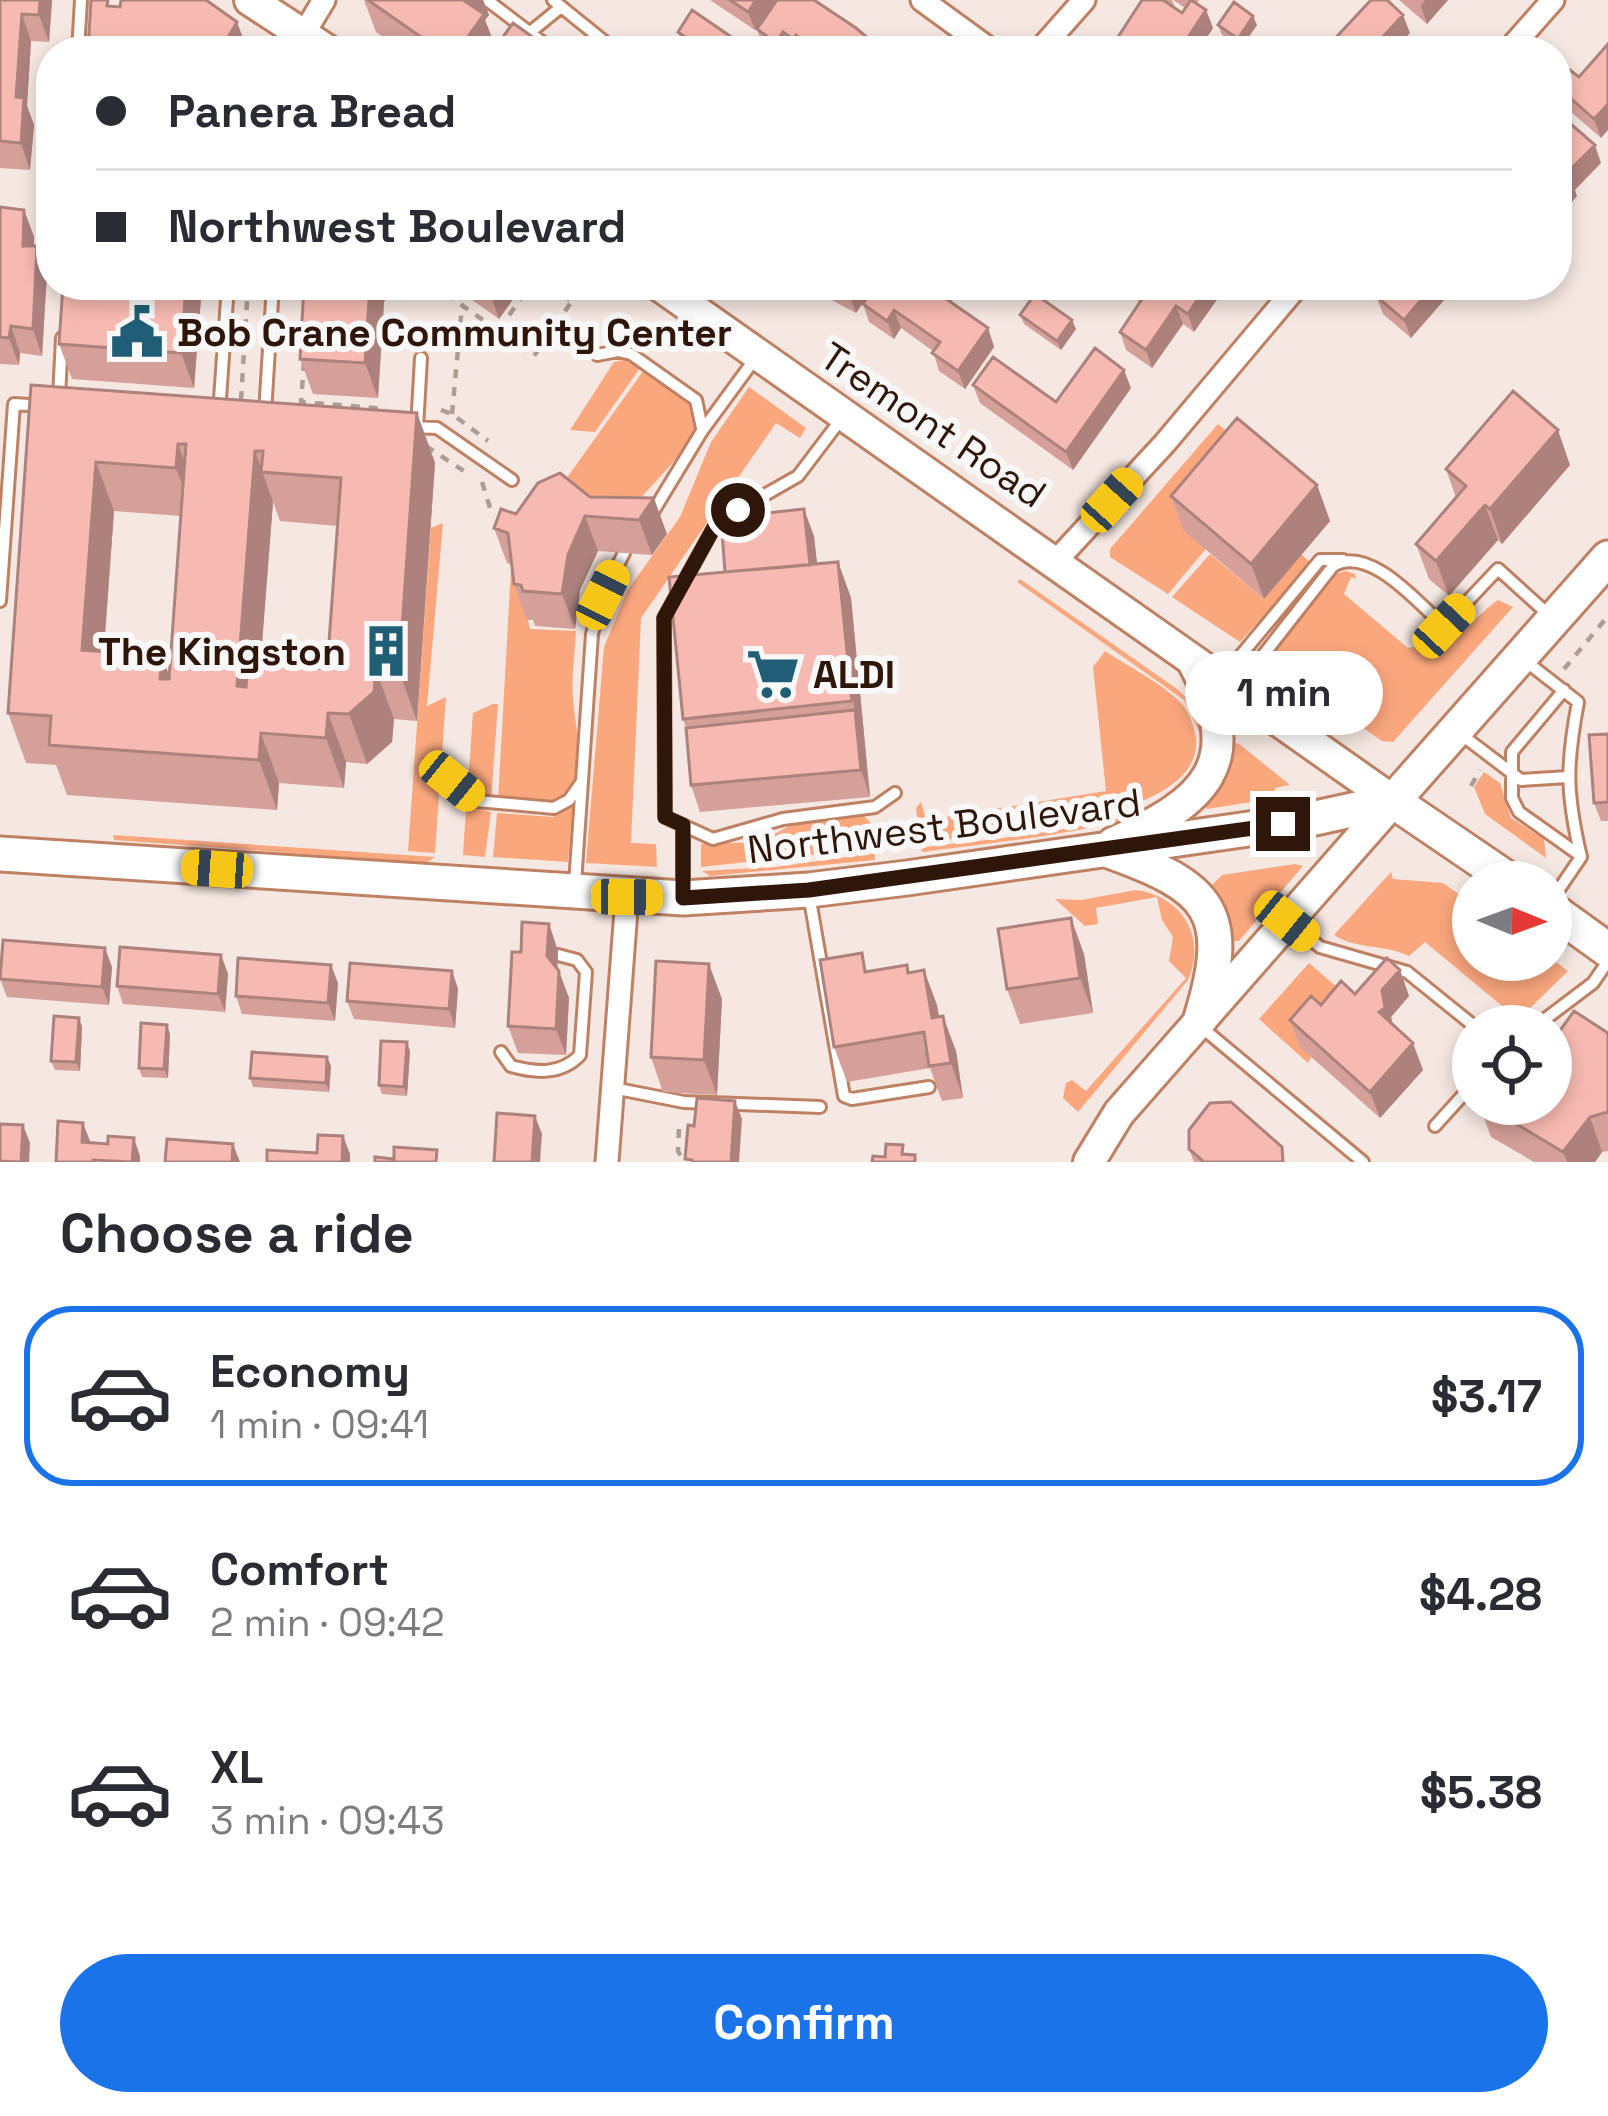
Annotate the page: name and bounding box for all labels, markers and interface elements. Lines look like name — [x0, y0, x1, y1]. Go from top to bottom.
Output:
text: Panera Bread — [168, 83, 456, 140]
text: Northwest Boulevard — [168, 198, 626, 255]
public building icon: Bob Crane Community Center — [108, 303, 166, 361]
place label: Bob Crane Community Center — [177, 308, 732, 357]
street label: Tremont Road — [811, 331, 1055, 519]
car — [1075, 461, 1149, 539]
route start — [711, 483, 765, 537]
car — [571, 555, 635, 635]
car — [1406, 587, 1482, 665]
building icon: The Kingston — [357, 622, 415, 680]
place label: The Kingston — [98, 627, 346, 676]
supermarket icon: ALDI — [744, 645, 802, 703]
place label: ALDI — [813, 650, 895, 699]
callout: 1 min — [1184, 650, 1382, 734]
text: 1 min — [1236, 668, 1332, 717]
car — [413, 744, 491, 818]
street label: Northwest Boulevard — [745, 778, 1143, 874]
route end — [1256, 797, 1310, 851]
car — [180, 849, 254, 889]
north arrow — [1452, 861, 1572, 981]
map controls — [1452, 861, 1572, 1125]
car — [591, 878, 663, 916]
car — [1248, 884, 1326, 958]
button: locate — [1452, 1005, 1572, 1125]
text: Choose a ride — [60, 1199, 414, 1268]
icon: car — [66, 1342, 174, 1450]
text: Economy — [210, 1343, 410, 1400]
text: $3.17 — [1431, 1368, 1542, 1425]
text: 1 min · 09:41 — [210, 1400, 429, 1449]
icon: car — [66, 1540, 174, 1648]
text: Comfort — [210, 1541, 389, 1598]
text: $4.28 — [1419, 1566, 1542, 1623]
text: 2 min · 09:42 — [210, 1598, 445, 1647]
icon: car — [66, 1738, 174, 1846]
text: XL — [210, 1739, 263, 1796]
text: $5.38 — [1420, 1764, 1542, 1821]
text: 3 min · 09:43 — [210, 1796, 445, 1845]
button: Confirm — [60, 1954, 1548, 2092]

